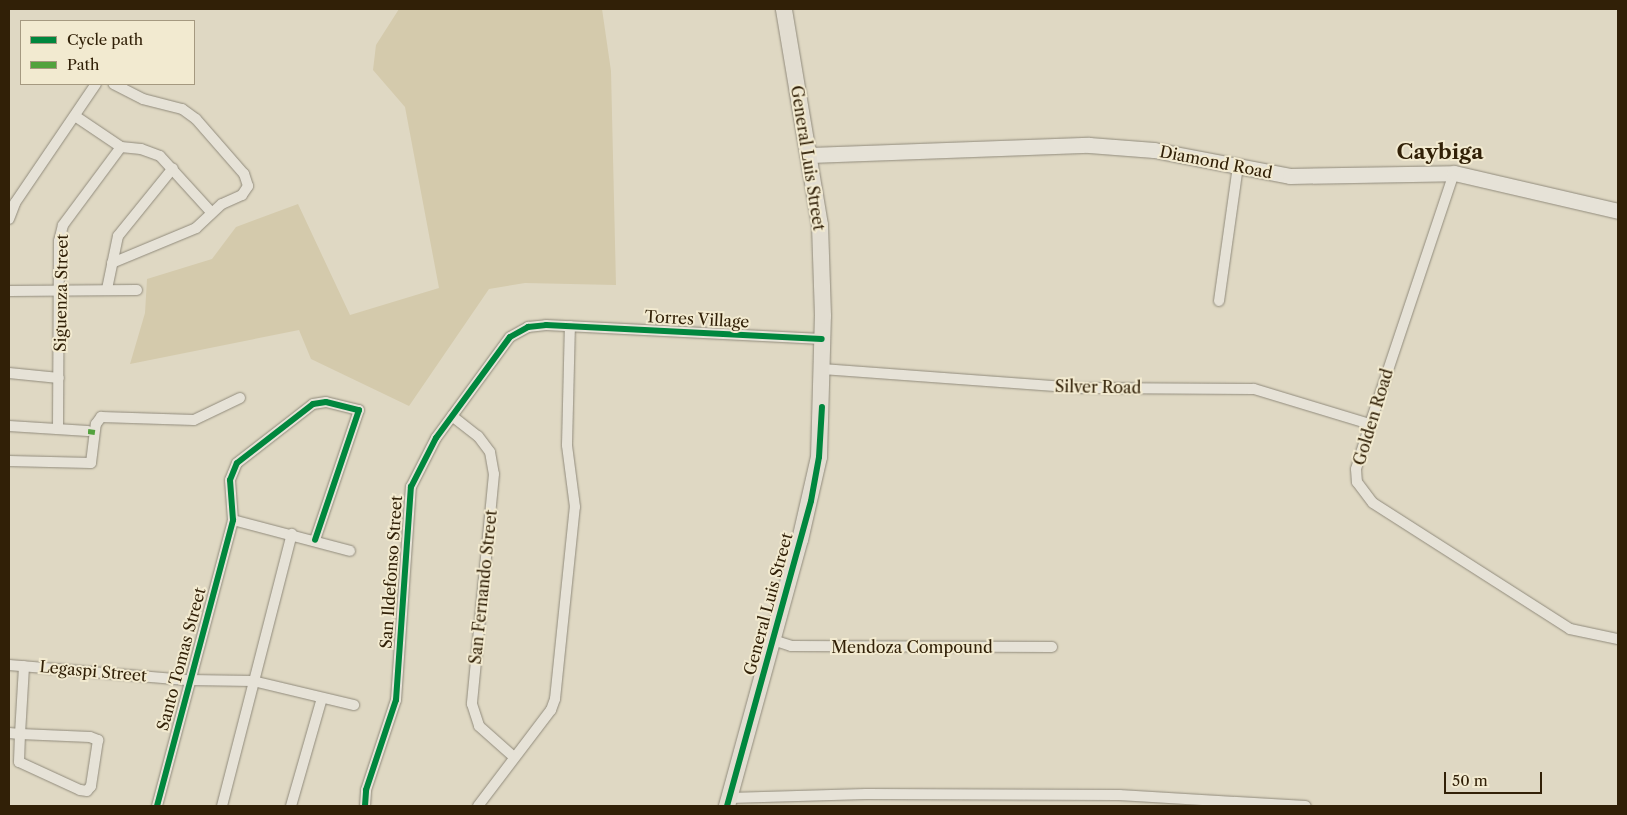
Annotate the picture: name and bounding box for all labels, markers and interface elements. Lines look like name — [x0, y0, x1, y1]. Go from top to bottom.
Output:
legend — [20, 20, 195, 85]
text: Cycle path — [67, 30, 143, 49]
text: Path — [67, 55, 99, 74]
street label: General Luis Street — [787, 84, 829, 232]
district label: Caybiga — [1397, 139, 1483, 165]
street label: Diamond Road — [1158, 142, 1274, 182]
street label: Siguenza Street — [50, 234, 72, 352]
street label: Torres Village — [644, 307, 750, 331]
street label: Golden Road — [1349, 366, 1397, 468]
street label: Silver Road — [1054, 377, 1142, 397]
street label: San Ildefonso Street — [376, 495, 406, 649]
street label: San Fernando Street — [465, 509, 501, 665]
street label: General Luis Street — [740, 531, 796, 677]
street label: Santo Tomas Street — [153, 585, 209, 733]
street label: Mendoza Compound — [831, 637, 993, 657]
street label: Legaspi Street — [39, 657, 147, 685]
scale bar — [1447, 762, 1544, 794]
text: 50 m — [1452, 771, 1488, 790]

